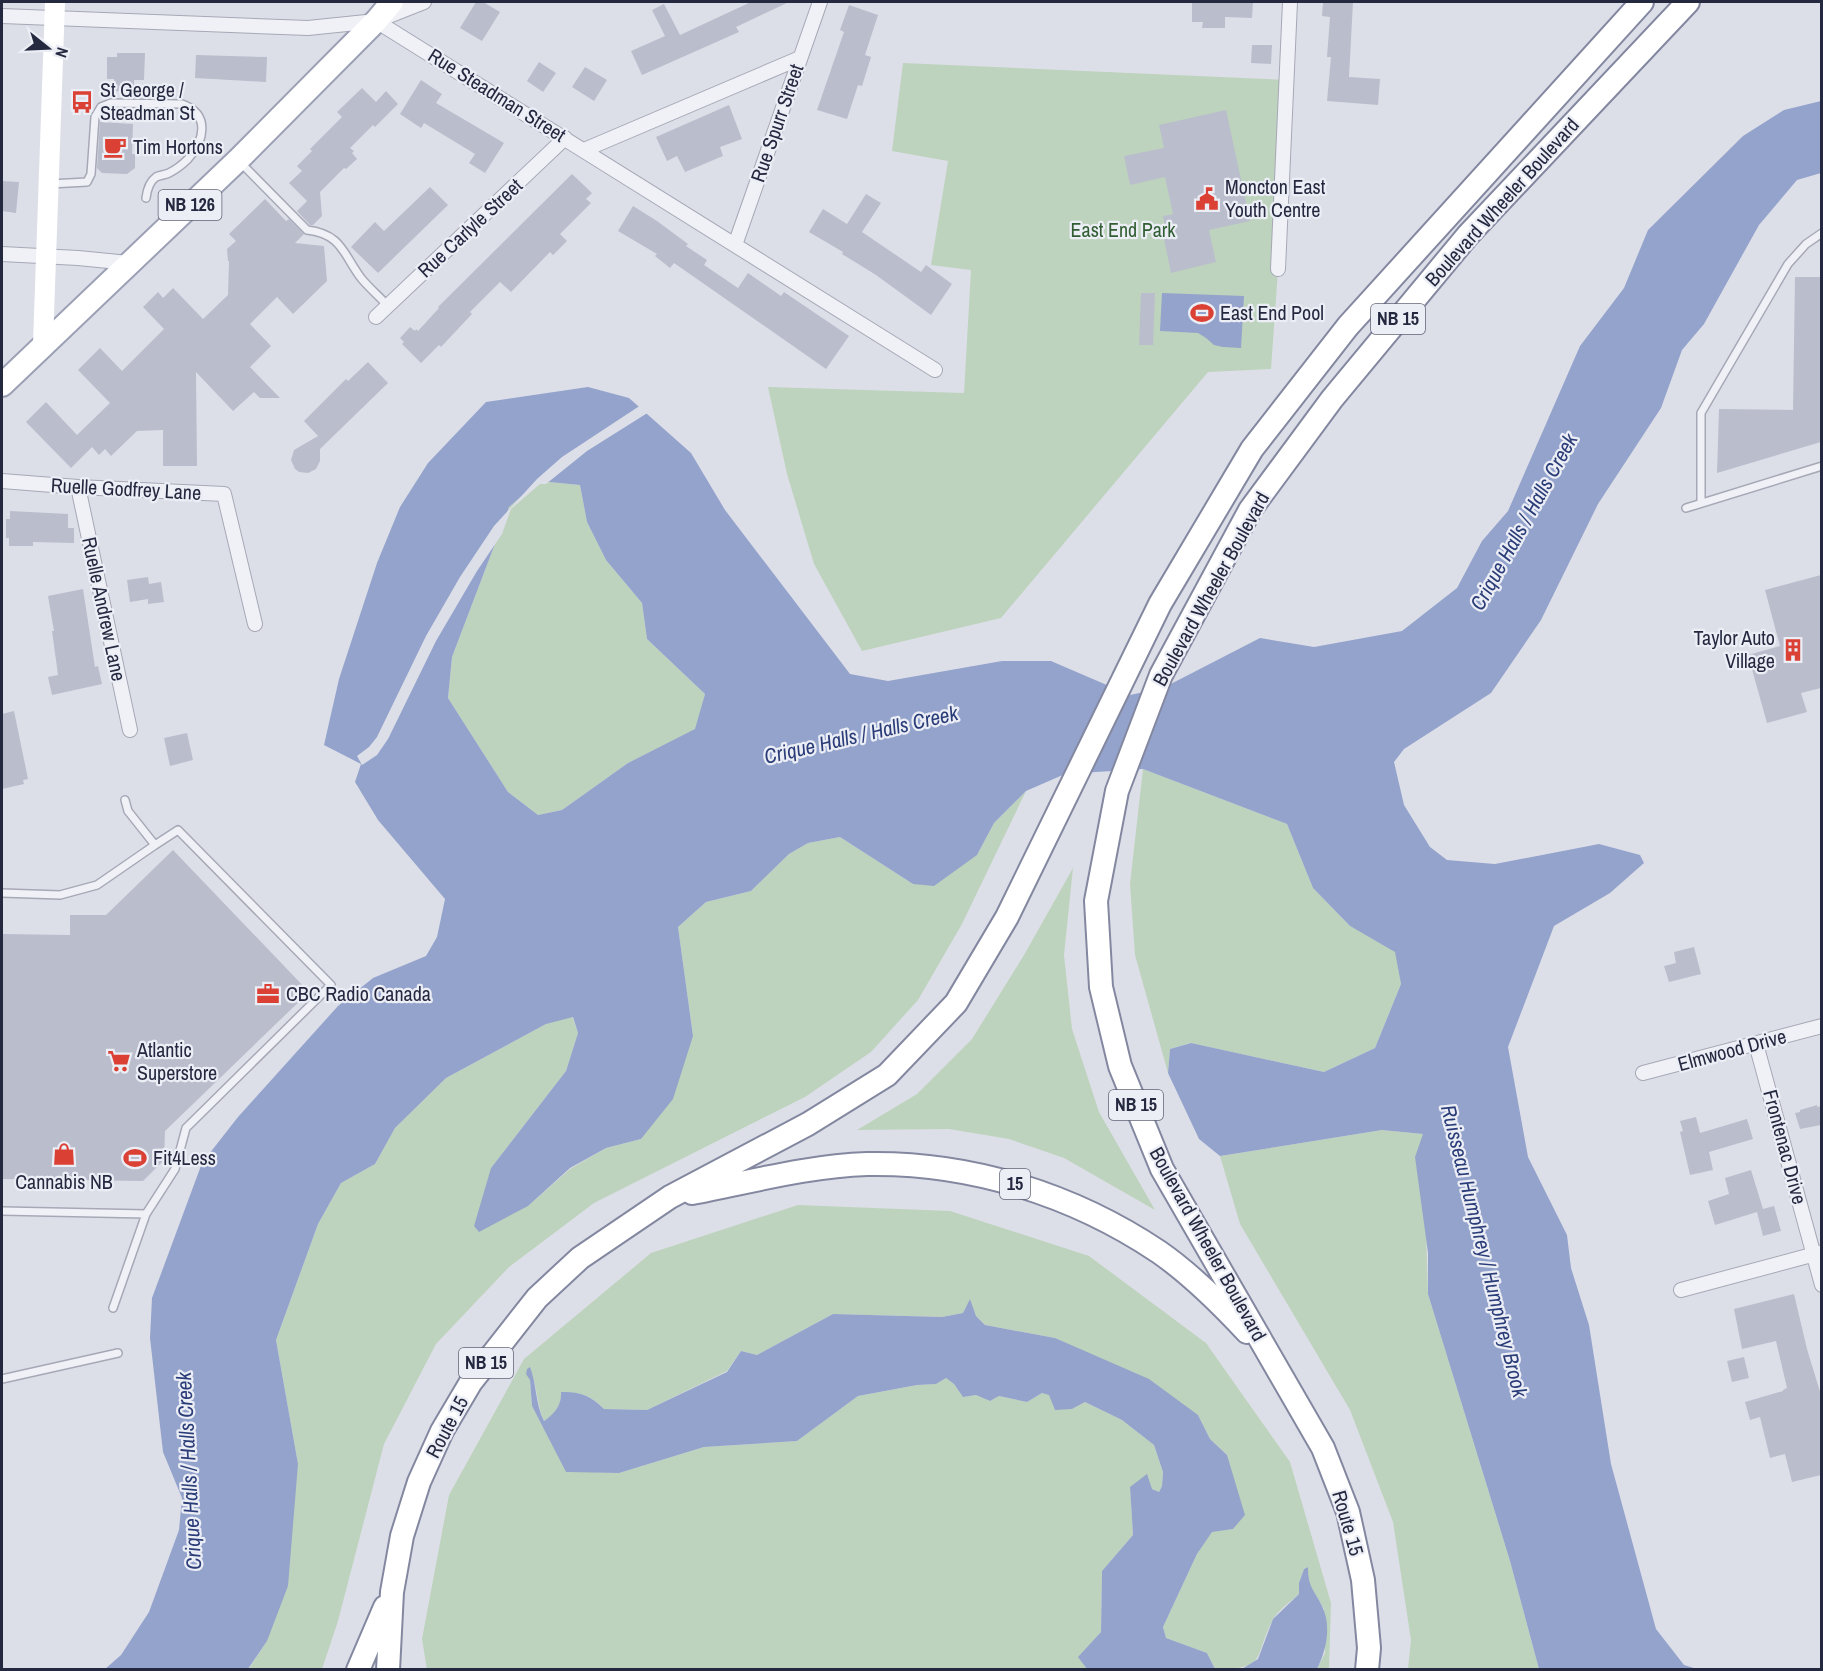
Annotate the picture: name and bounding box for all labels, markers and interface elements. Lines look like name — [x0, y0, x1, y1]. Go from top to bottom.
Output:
north arrow — [18, 18, 78, 78]
street label: Rue Steadman Street — [423, 41, 572, 148]
text: N — [50, 45, 74, 61]
street label: Rue Spurr Street — [744, 60, 809, 185]
place label: St George / Steadman St — [100, 76, 195, 126]
bus stop icon: St George / Steadman St — [69, 89, 95, 115]
street label: Boulevard Wheeler Boulevard — [1419, 112, 1585, 292]
place label: Tim Hortons — [133, 133, 223, 160]
cafe icon: Tim Hortons — [102, 134, 128, 160]
street label: Rue Carlyle Street — [411, 172, 528, 283]
place label: Moncton East Youth Centre — [1225, 173, 1326, 223]
public building icon: Moncton East Youth Centre — [1194, 186, 1220, 212]
road number: NB 126 — [158, 190, 222, 220]
park label: East End Park — [1071, 216, 1176, 243]
place label: East End Pool — [1220, 299, 1324, 326]
sports icon: East End Pool — [1189, 300, 1215, 326]
road number: NB 15 — [1371, 304, 1425, 334]
water label: Crique Halls / Halls Creek — [1463, 427, 1585, 615]
street label: Ruelle Godfrey Lane — [50, 471, 202, 506]
street label: Boulevard Wheeler Boulevard — [1146, 487, 1275, 691]
street label: Ruelle Andrew Lane — [76, 534, 133, 683]
place label: Taylor Auto Village — [1694, 624, 1775, 674]
building icon: Taylor Auto Village — [1780, 637, 1806, 663]
water label: Crique Halls / Halls Creek — [761, 698, 962, 771]
place label: CBC Radio Canada — [286, 980, 431, 1007]
office icon: CBC Radio Canada — [255, 981, 281, 1007]
street label: Elmwood Drive — [1675, 1022, 1789, 1077]
place label: Atlantic Superstore — [136, 1036, 217, 1086]
supermarket icon: Atlantic Superstore — [106, 1048, 132, 1074]
street label: Frontenac Drive — [1757, 1087, 1814, 1207]
road number: NB 15 — [1109, 1090, 1163, 1120]
water label: Ruisseau Humphrey / Humphrey Brook — [1434, 1102, 1535, 1402]
shop icon: Cannabis NB — [51, 1141, 77, 1167]
street label: Boulevard Wheeler Boulevard — [1144, 1142, 1273, 1346]
place label: Fit4Less — [153, 1144, 216, 1171]
sports icon: Fit4Less — [122, 1145, 148, 1171]
place label: Cannabis NB — [15, 1168, 113, 1195]
road number: 15 — [1000, 1169, 1030, 1199]
road number: NB 15 — [459, 1348, 513, 1378]
water label: Crique Halls / Halls Creek — [169, 1370, 208, 1571]
street label: Route 15 — [419, 1391, 474, 1462]
street label: Route 15 — [1326, 1487, 1371, 1559]

